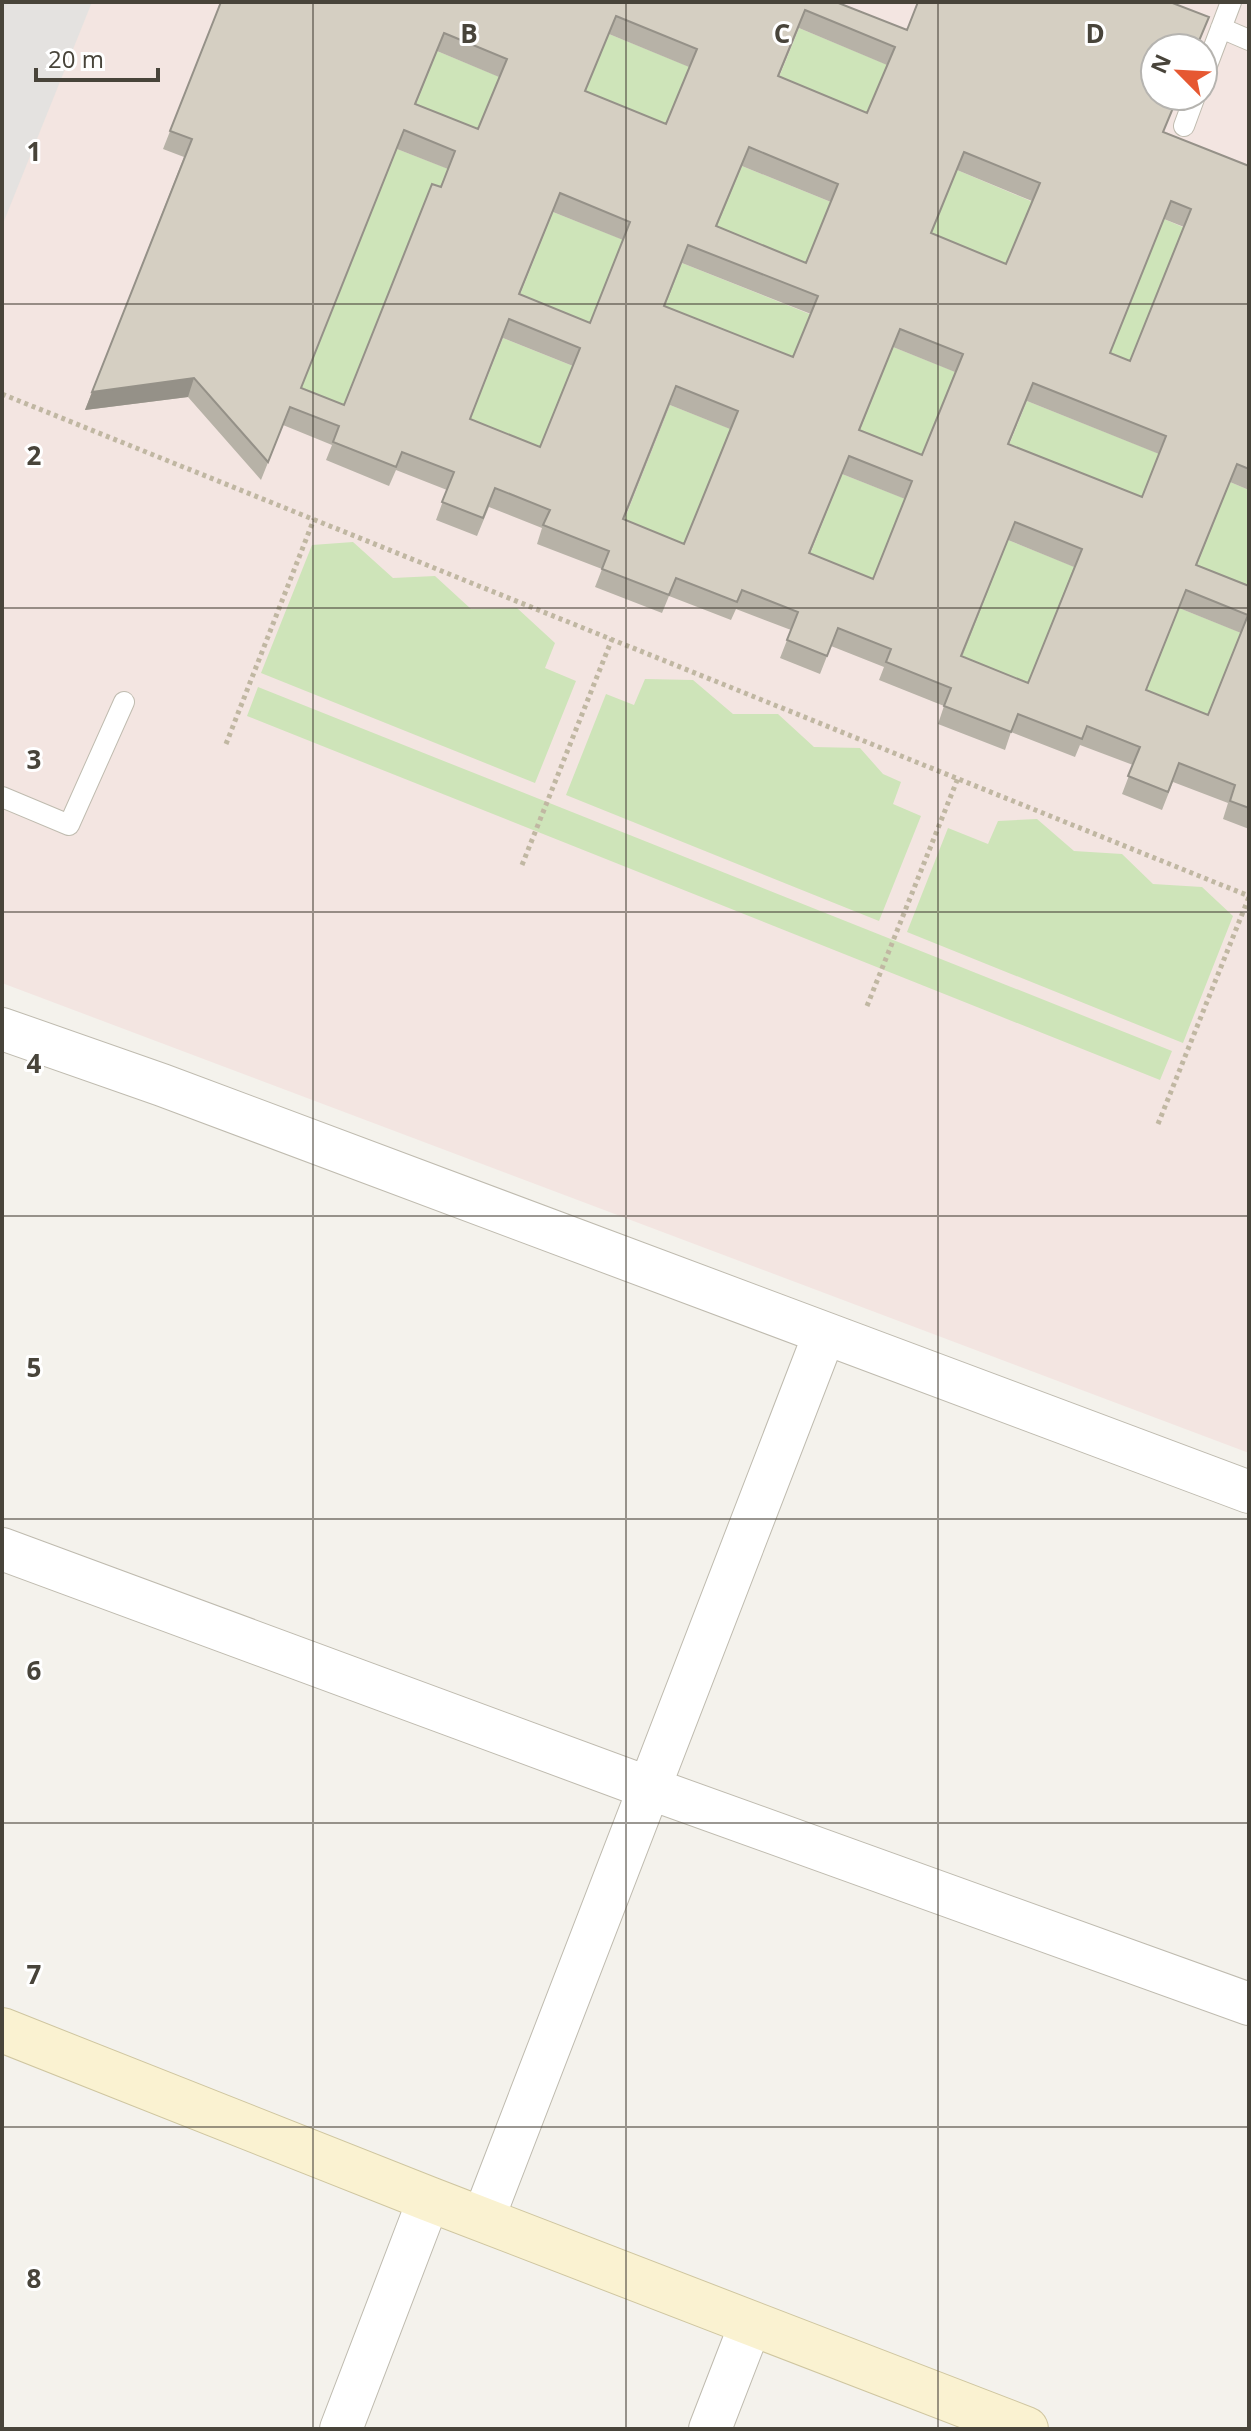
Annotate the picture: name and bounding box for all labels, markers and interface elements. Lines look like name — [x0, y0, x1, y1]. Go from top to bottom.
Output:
text: B — [460, 15, 478, 51]
text: C — [774, 15, 790, 51]
text: D — [1085, 15, 1105, 51]
scale bar — [36, 32, 158, 82]
north arrow — [1139, 32, 1219, 112]
text: 20 m — [48, 42, 104, 75]
text: N — [1142, 49, 1177, 78]
text: 1 — [27, 133, 41, 169]
text: 2 — [27, 437, 42, 473]
text: 3 — [27, 741, 41, 777]
text: 4 — [27, 1045, 42, 1081]
text: 5 — [27, 1349, 41, 1385]
text: 6 — [27, 1652, 42, 1688]
text: 7 — [27, 1956, 42, 1992]
text: 8 — [27, 2260, 41, 2296]

